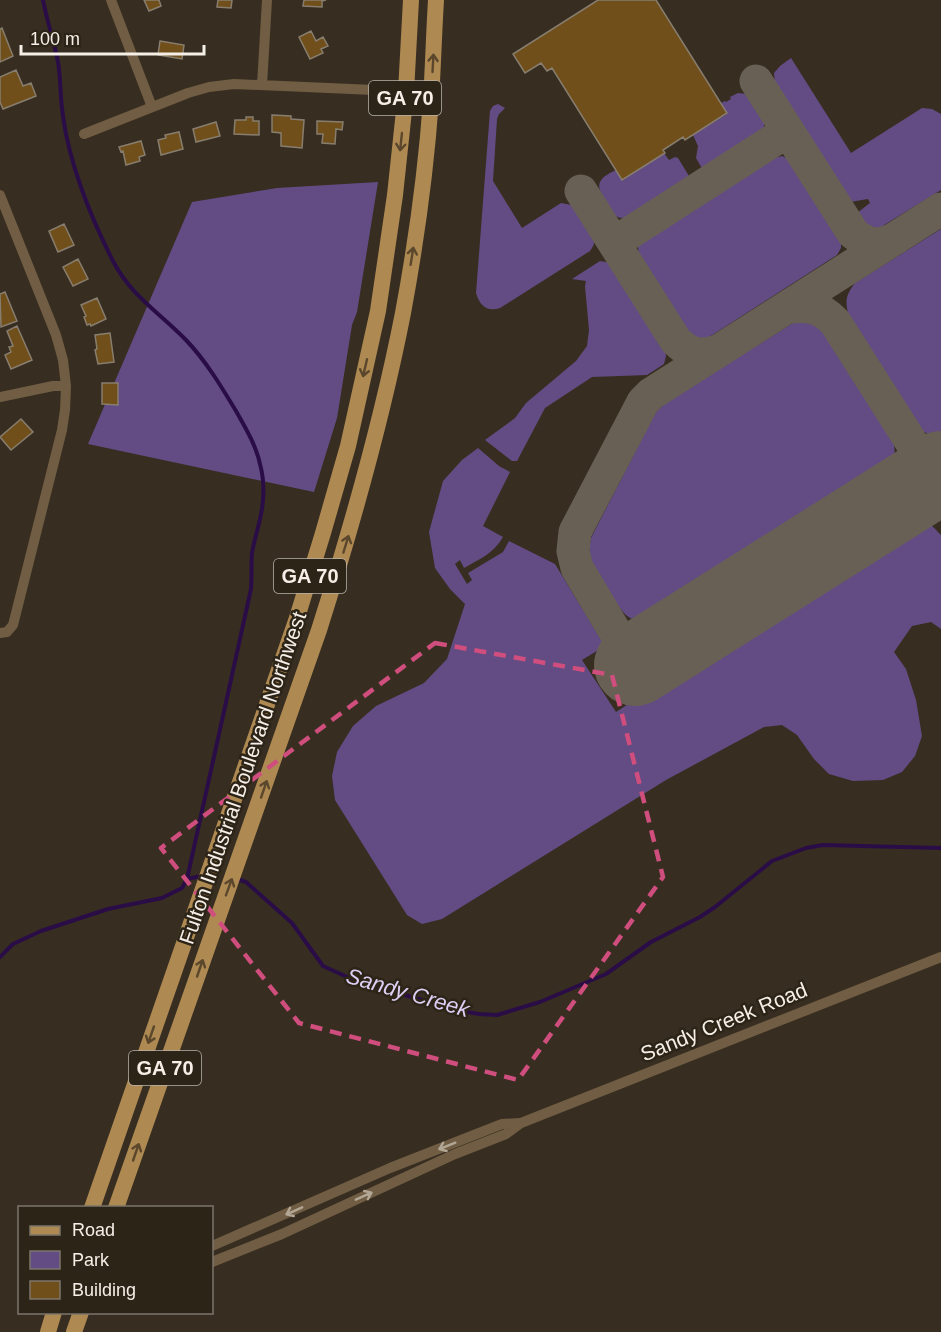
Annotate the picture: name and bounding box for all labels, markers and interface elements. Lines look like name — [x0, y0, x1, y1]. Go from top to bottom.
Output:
scale bar — [21, 18, 204, 56]
text: 100 m — [30, 29, 80, 49]
one-way arrow — [427, 53, 438, 73]
road number: GA 70 — [369, 81, 441, 115]
one-way arrow — [395, 132, 406, 152]
one-way arrow — [406, 247, 417, 267]
one-way arrow — [359, 358, 371, 377]
one-way arrow — [341, 535, 352, 554]
road number: GA 70 — [274, 559, 346, 593]
street label: Fulton Industrial Boulevard Northwest — [175, 608, 310, 947]
one-way arrow — [259, 780, 270, 799]
one-way arrow — [225, 878, 236, 897]
one-way arrow — [196, 959, 207, 978]
water label: Sandy Creek — [343, 963, 473, 1022]
street label: Sandy Creek Road — [637, 978, 810, 1065]
one-way arrow — [144, 1025, 155, 1044]
road number: GA 70 — [129, 1051, 201, 1085]
one-way arrow — [439, 1141, 457, 1152]
one-way arrow — [131, 1143, 142, 1162]
one-way arrow — [354, 1189, 372, 1201]
one-way arrow — [286, 1205, 304, 1217]
legend — [18, 1206, 213, 1314]
text: Road — [72, 1220, 115, 1240]
text: Park — [72, 1250, 110, 1270]
text: Building — [72, 1280, 136, 1300]

